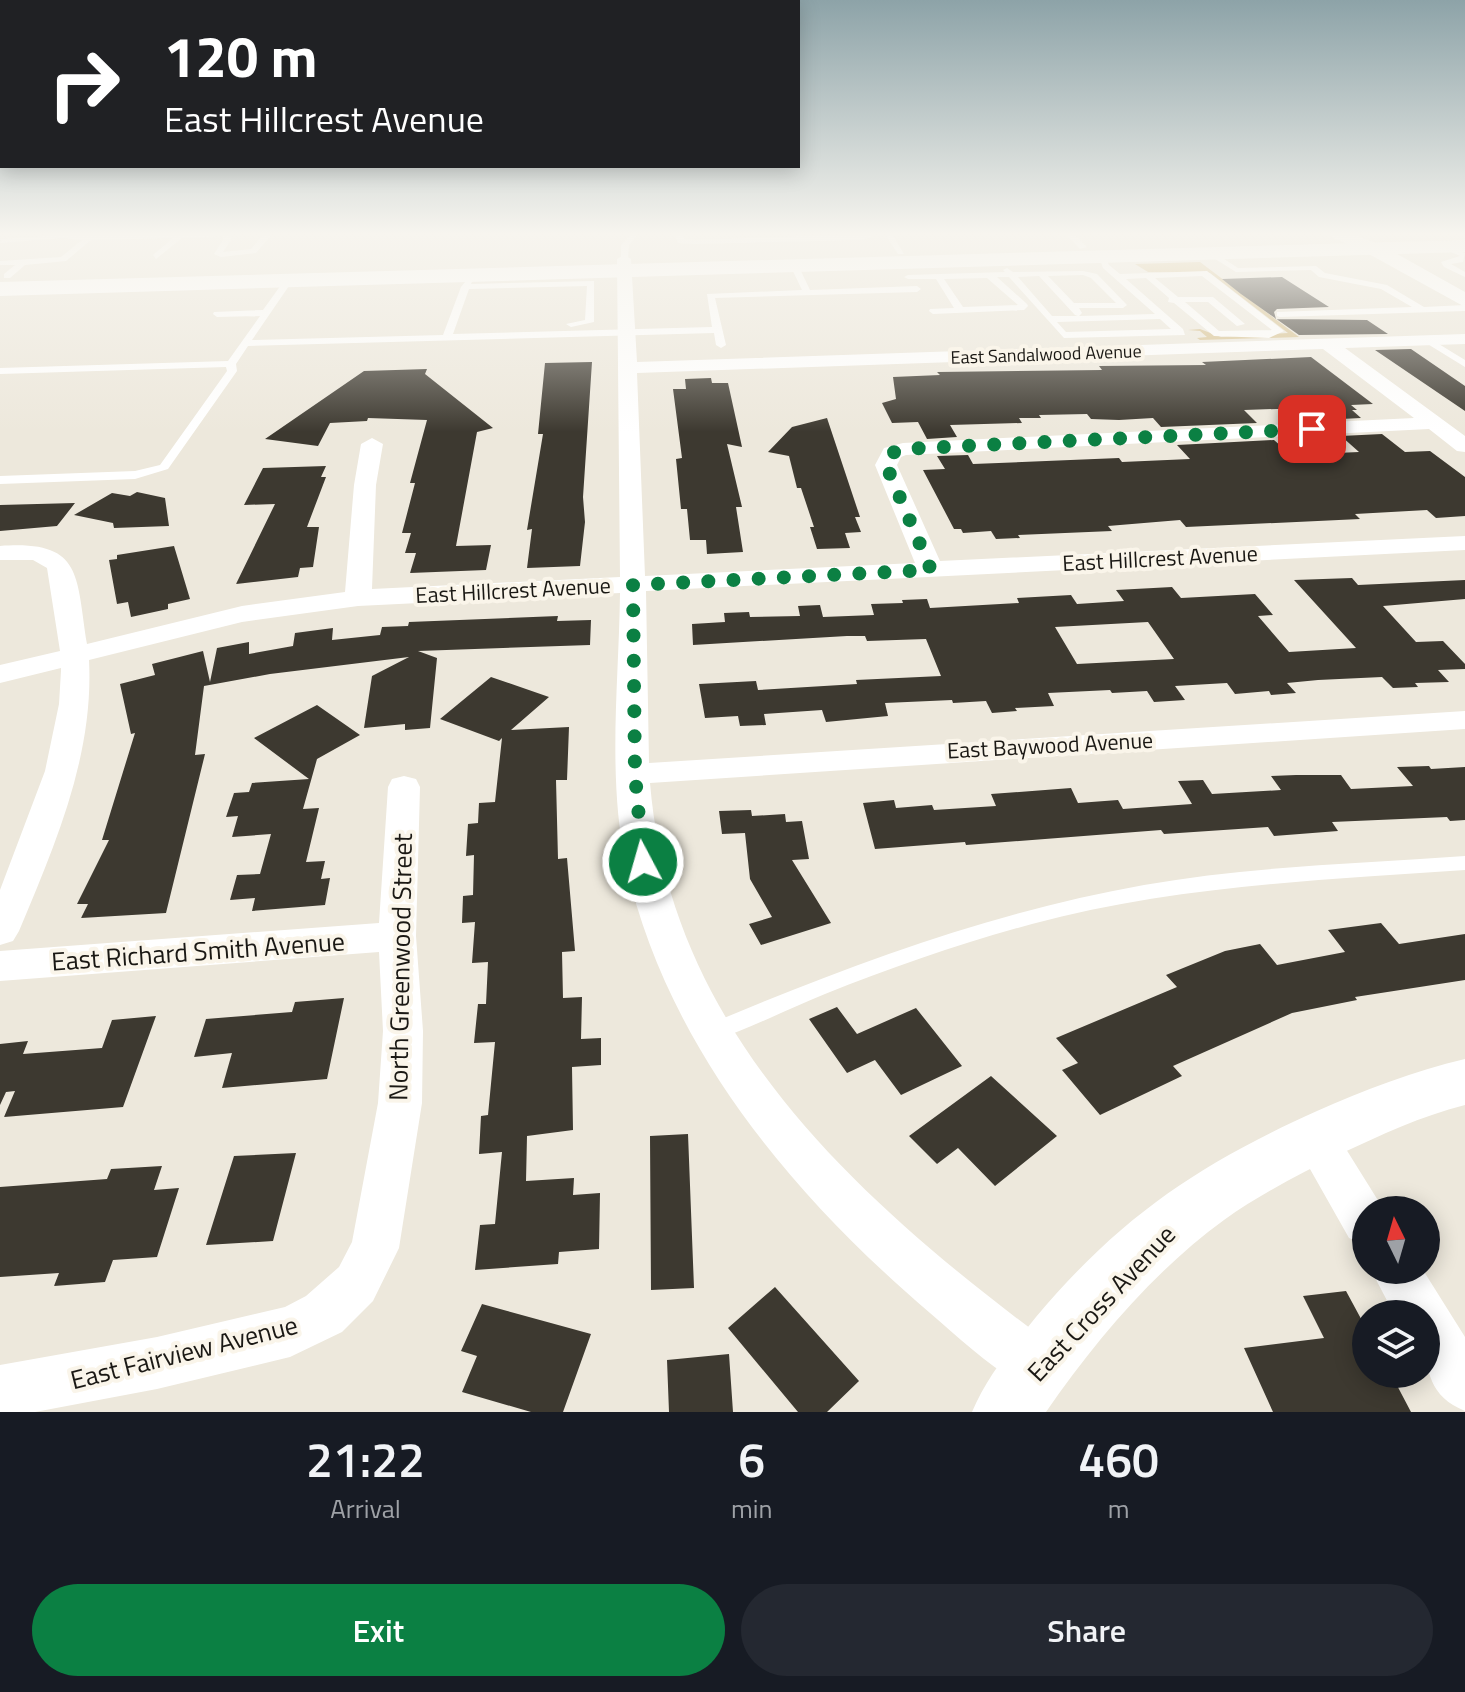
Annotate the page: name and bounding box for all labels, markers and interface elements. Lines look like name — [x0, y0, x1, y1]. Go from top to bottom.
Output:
text: 120 m — [164, 14, 317, 99]
icon: right — [32, 32, 136, 136]
text: East Hillcrest Avenue — [164, 91, 484, 146]
street label: East Sandalwood Avenue — [950, 337, 1142, 371]
pin — [1278, 395, 1346, 463]
icon: arrive — [1290, 407, 1334, 451]
street label: East Hillcrest Avenue — [1061, 536, 1259, 580]
street label: East Hillcrest Avenue — [414, 568, 612, 612]
street label: East Baywood Avenue — [946, 723, 1154, 767]
position arrow — [601, 820, 685, 904]
street label: North Greenwood Street — [378, 833, 422, 1101]
street label: East Richard Smith Avenue — [50, 921, 346, 981]
north arrow — [1352, 1196, 1440, 1284]
map controls — [1352, 1196, 1440, 1388]
street label: East Cross Avenue — [1018, 1216, 1184, 1390]
button: layers — [1352, 1300, 1440, 1388]
street label: East Fairview Avenue — [66, 1305, 302, 1399]
text: 21:22 — [306, 1423, 425, 1496]
text: 6 — [738, 1423, 765, 1496]
text: 460 — [1078, 1423, 1159, 1496]
text: Arrival — [330, 1489, 401, 1528]
text: min — [731, 1489, 772, 1528]
text: m — [1108, 1489, 1130, 1528]
button: Exit — [32, 1584, 725, 1676]
button: Share — [741, 1584, 1433, 1676]

